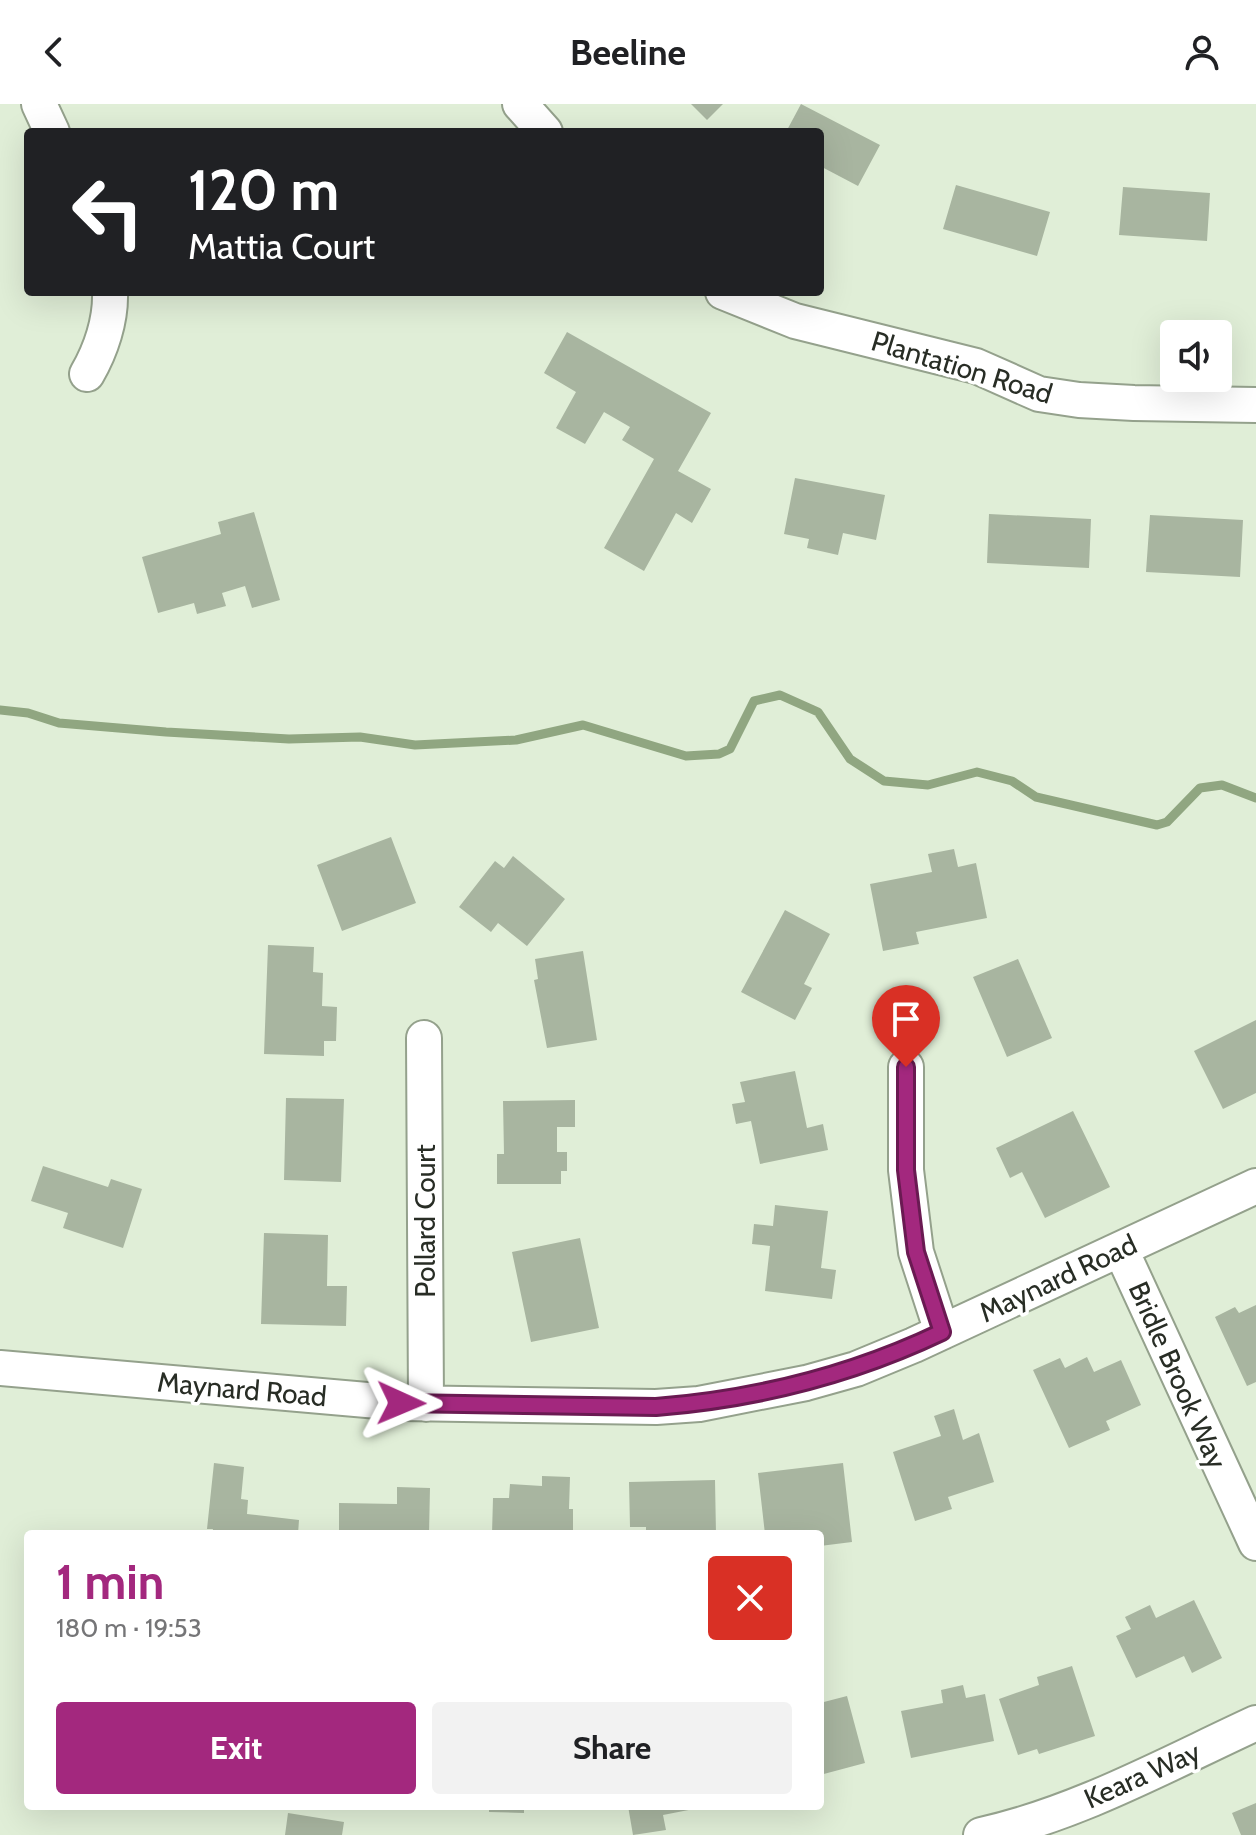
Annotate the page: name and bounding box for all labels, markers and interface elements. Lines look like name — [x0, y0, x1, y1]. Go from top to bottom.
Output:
icon: back — [32, 30, 76, 74]
text: Beeline — [570, 30, 686, 74]
icon: person — [1180, 30, 1224, 74]
text: 120 m — [188, 156, 339, 224]
icon: left — [56, 160, 160, 264]
text: Mattia Court — [188, 224, 375, 268]
map controls — [1160, 320, 1232, 392]
button: sound — [1160, 320, 1232, 392]
street label: Plantation Road — [867, 323, 1057, 411]
pin — [872, 985, 940, 1067]
icon: arrive — [884, 997, 928, 1041]
street label: Pollard Court — [408, 1144, 442, 1298]
street label: Maynard Road — [974, 1227, 1142, 1329]
street label: Bridle Brook Way — [1122, 1276, 1234, 1474]
position arrow — [359, 1361, 443, 1445]
street label: Maynard Road — [156, 1365, 328, 1413]
text: 1 min — [56, 1553, 164, 1611]
button: close — [708, 1556, 792, 1640]
text: 180 m · 19:53 — [56, 1612, 202, 1644]
button: Exit — [56, 1702, 416, 1794]
button: Share — [432, 1702, 792, 1794]
street label: Keara Way — [1079, 1734, 1205, 1816]

